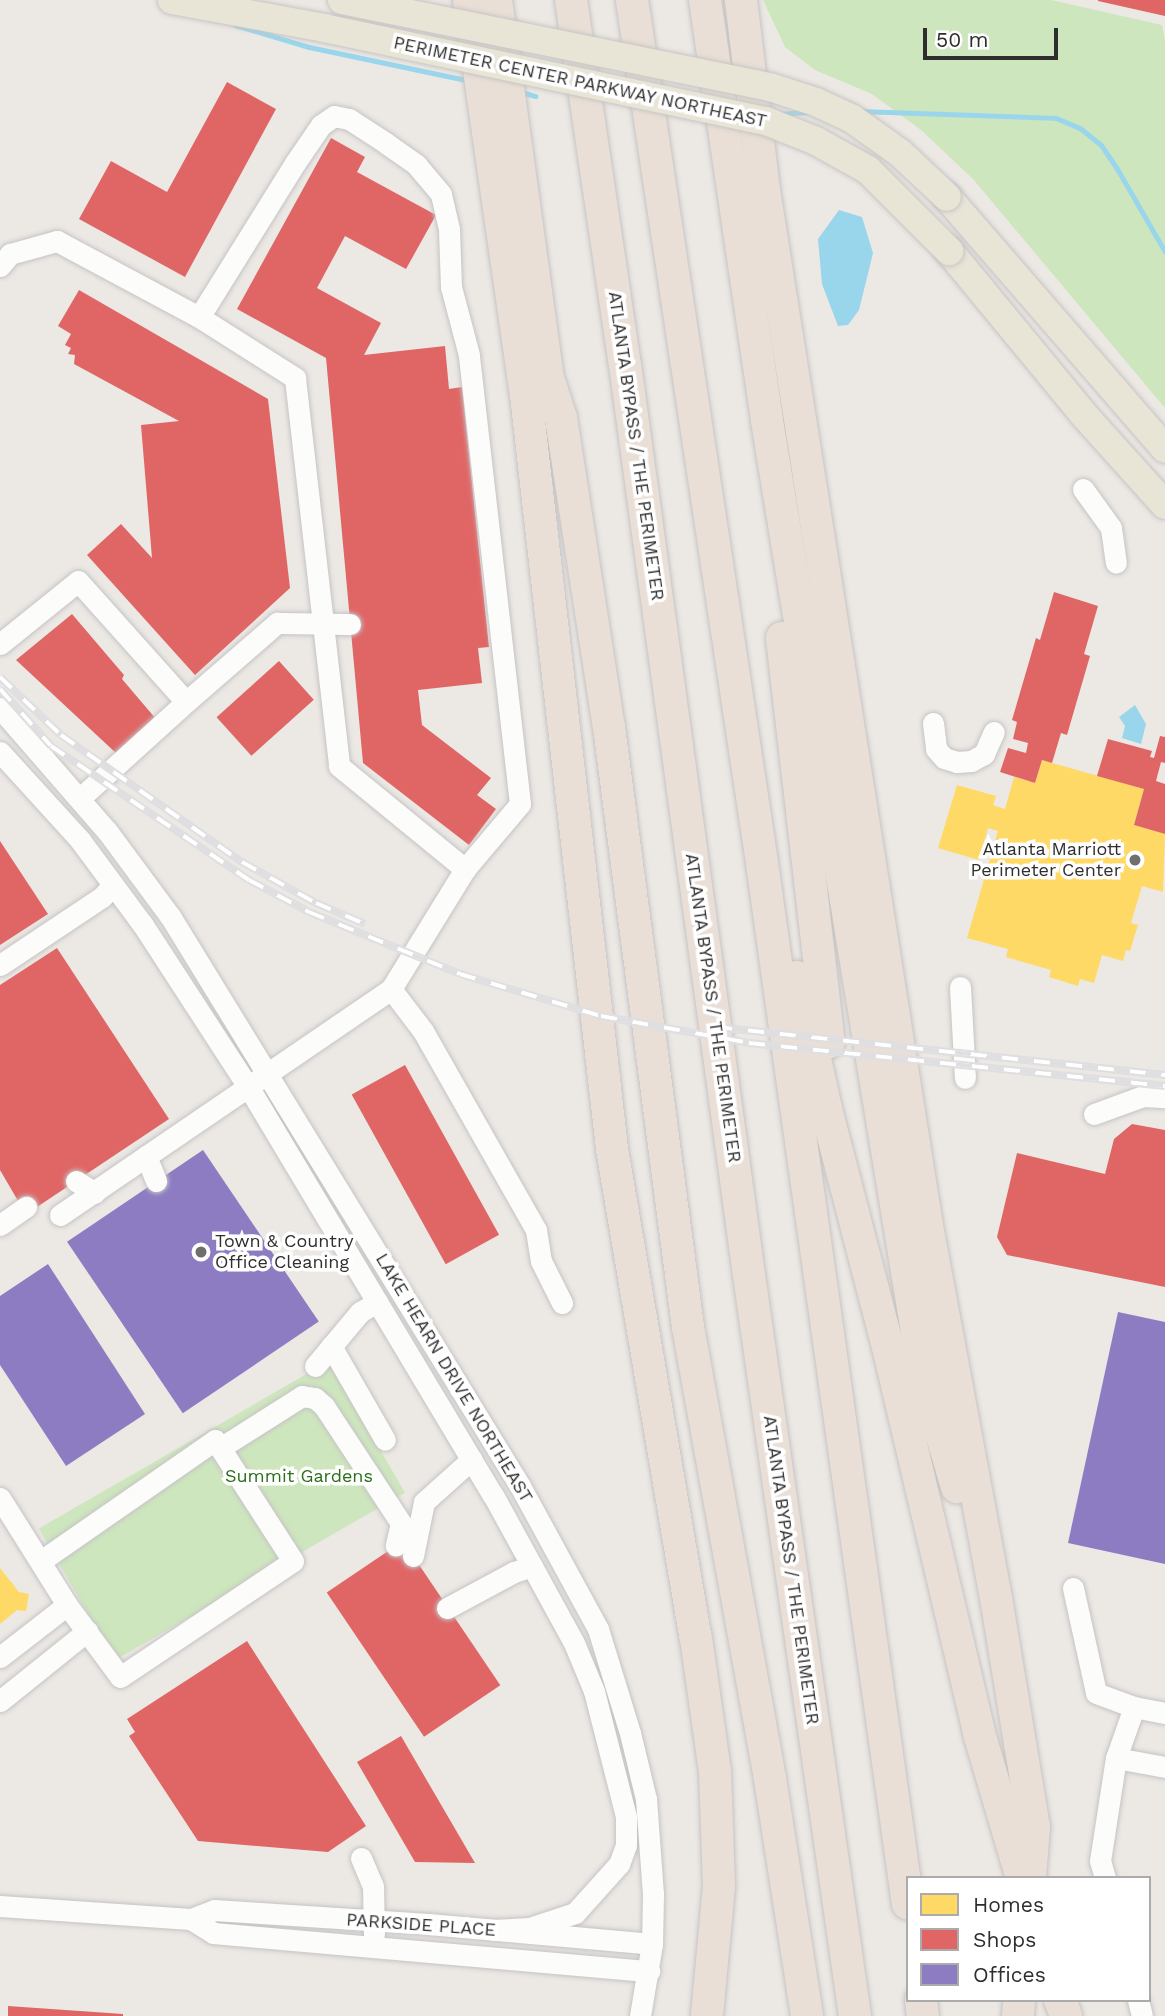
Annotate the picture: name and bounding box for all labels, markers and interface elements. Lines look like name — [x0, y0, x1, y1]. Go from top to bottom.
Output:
scale bar — [927, 14, 1062, 58]
text: 50 m — [936, 27, 988, 52]
street label: PERIMETER CENTER PARKWAY NORTHEAST — [391, 32, 769, 132]
street label: ATLANTA BYPASS / THE PERIMETER — [604, 289, 668, 603]
place label: Atlanta Marriott Perimeter Center — [970, 839, 1121, 882]
street label: ATLANTA BYPASS / THE PERIMETER — [681, 851, 745, 1165]
marker: Atlanta Marriott Perimeter Center — [1127, 852, 1143, 868]
place label: Town & Country Office Cleaning — [215, 1231, 354, 1274]
marker: Town & Country Office Cleaning — [193, 1244, 209, 1260]
street label: LAKE HEARN DRIVE NORTHEAST — [371, 1249, 537, 1507]
street label: ATLANTA BYPASS / THE PERIMETER — [759, 1413, 823, 1727]
park label: Summit Gardens — [225, 1465, 373, 1487]
legend — [906, 1876, 1151, 2002]
text: Homes — [973, 1892, 1044, 1917]
street label: PARKSIDE PLACE — [345, 1909, 497, 1941]
text: Shops — [973, 1927, 1036, 1952]
text: Offices — [973, 1962, 1046, 1987]

